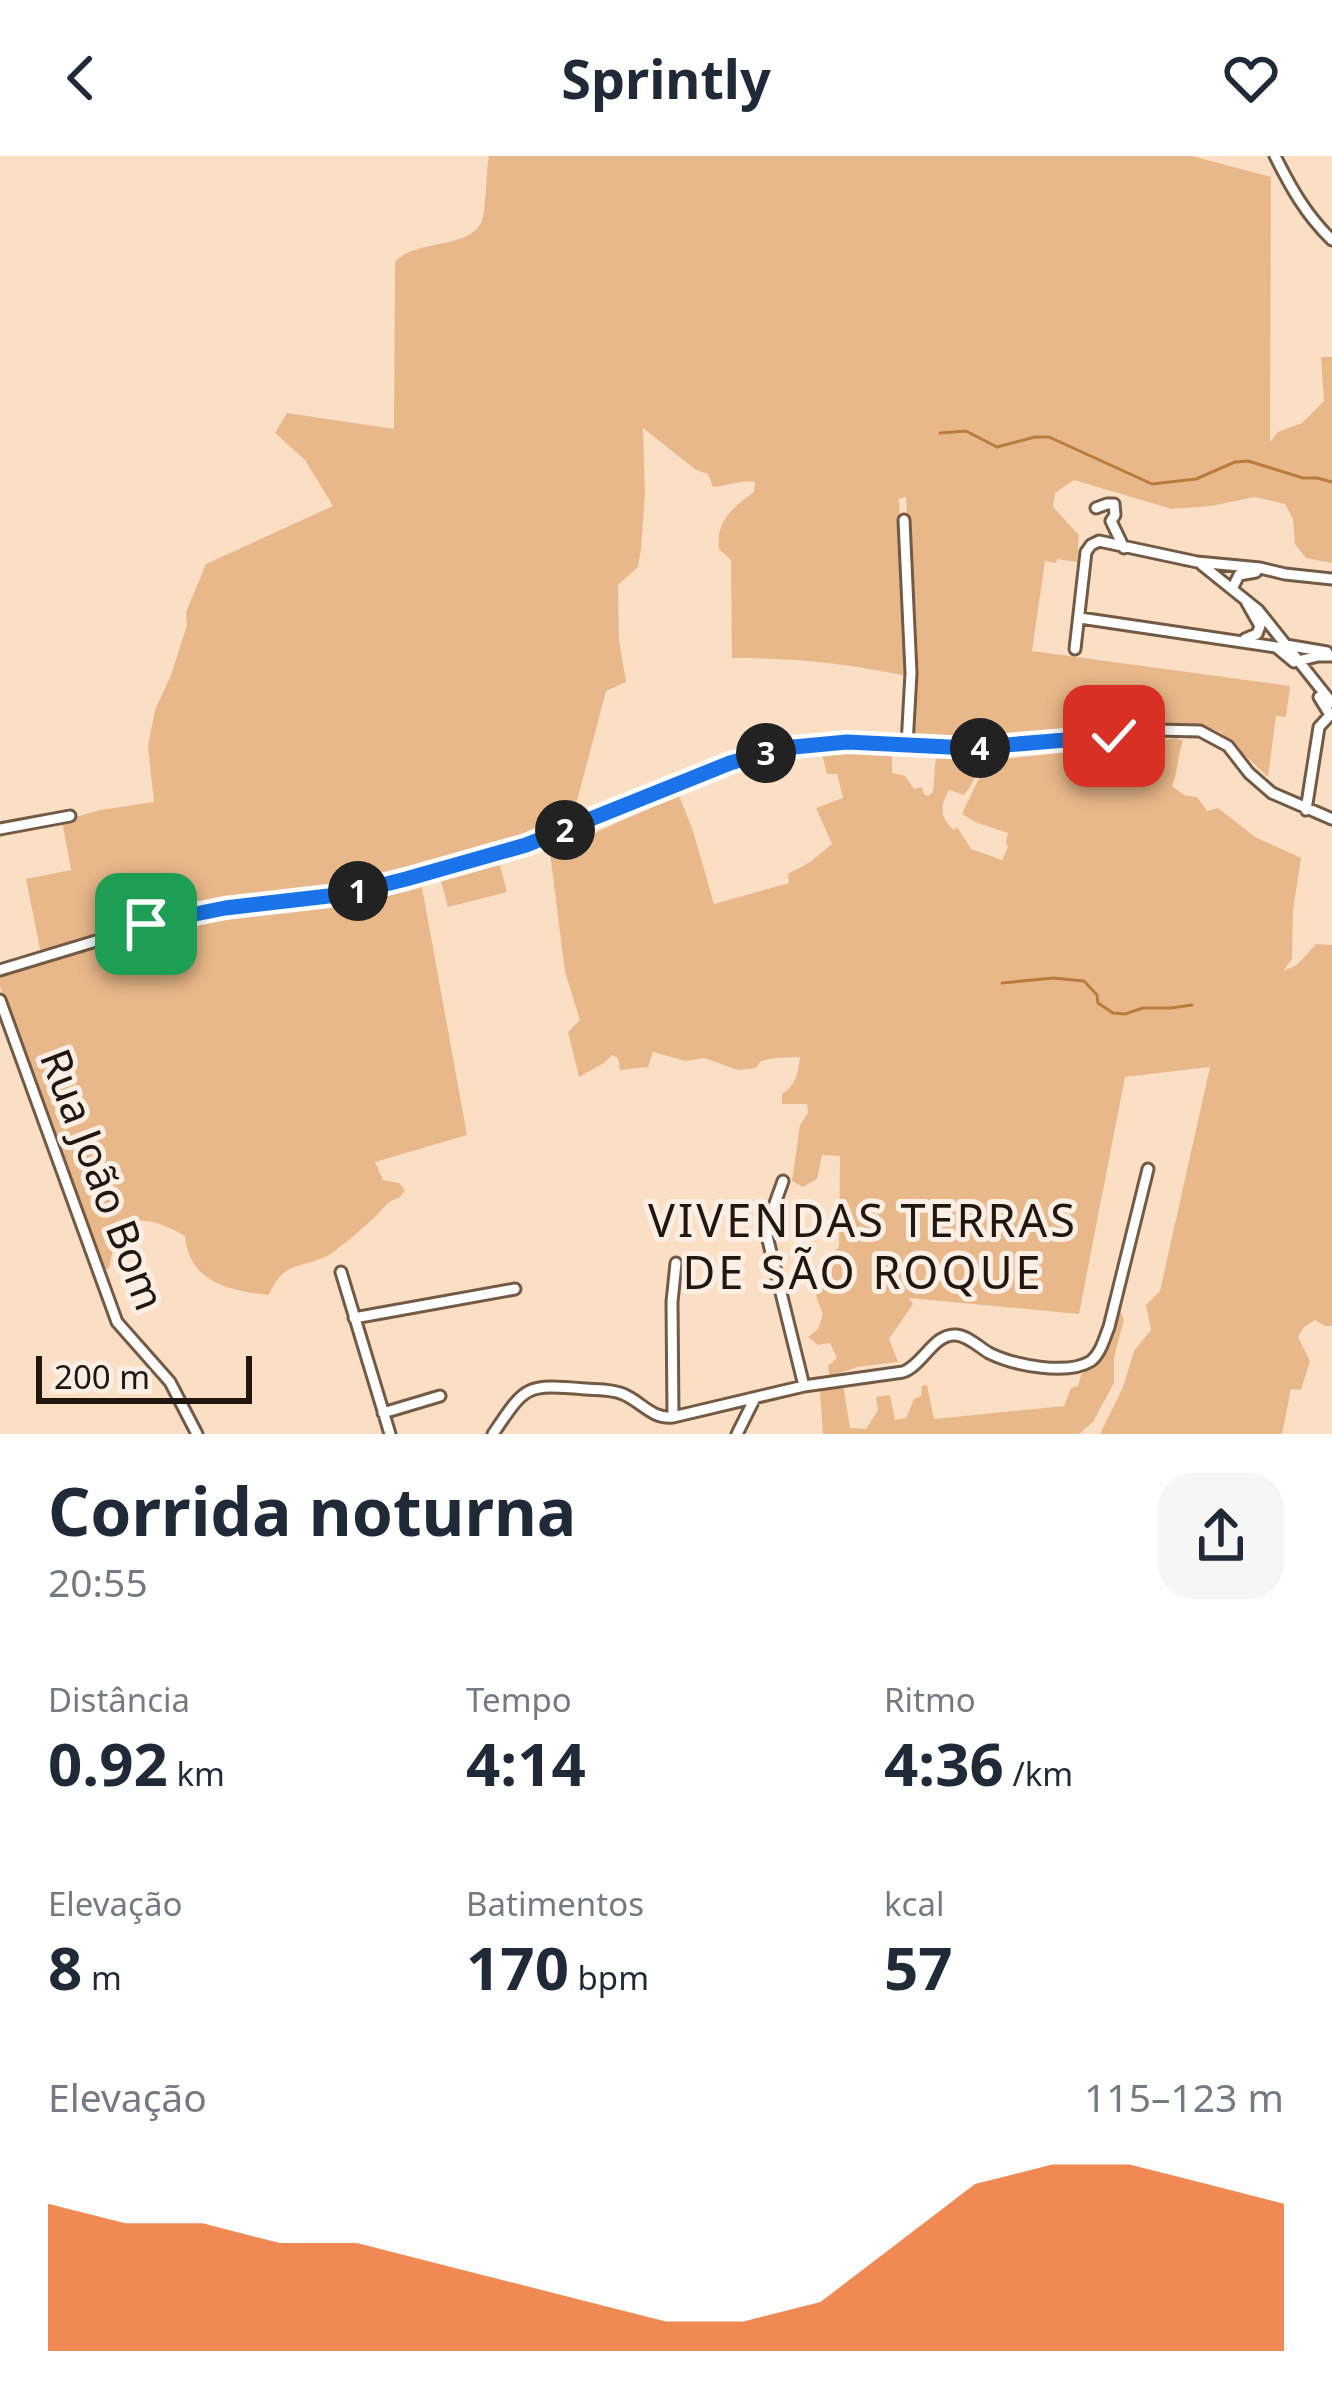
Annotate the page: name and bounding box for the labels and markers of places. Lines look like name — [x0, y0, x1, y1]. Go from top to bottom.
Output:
pin — [1063, 685, 1165, 787]
pin: 4 — [950, 718, 1010, 778]
pin: 3 — [736, 723, 796, 783]
pin: 2 — [535, 800, 595, 860]
pin: 1 — [328, 861, 388, 921]
pin — [95, 873, 197, 975]

